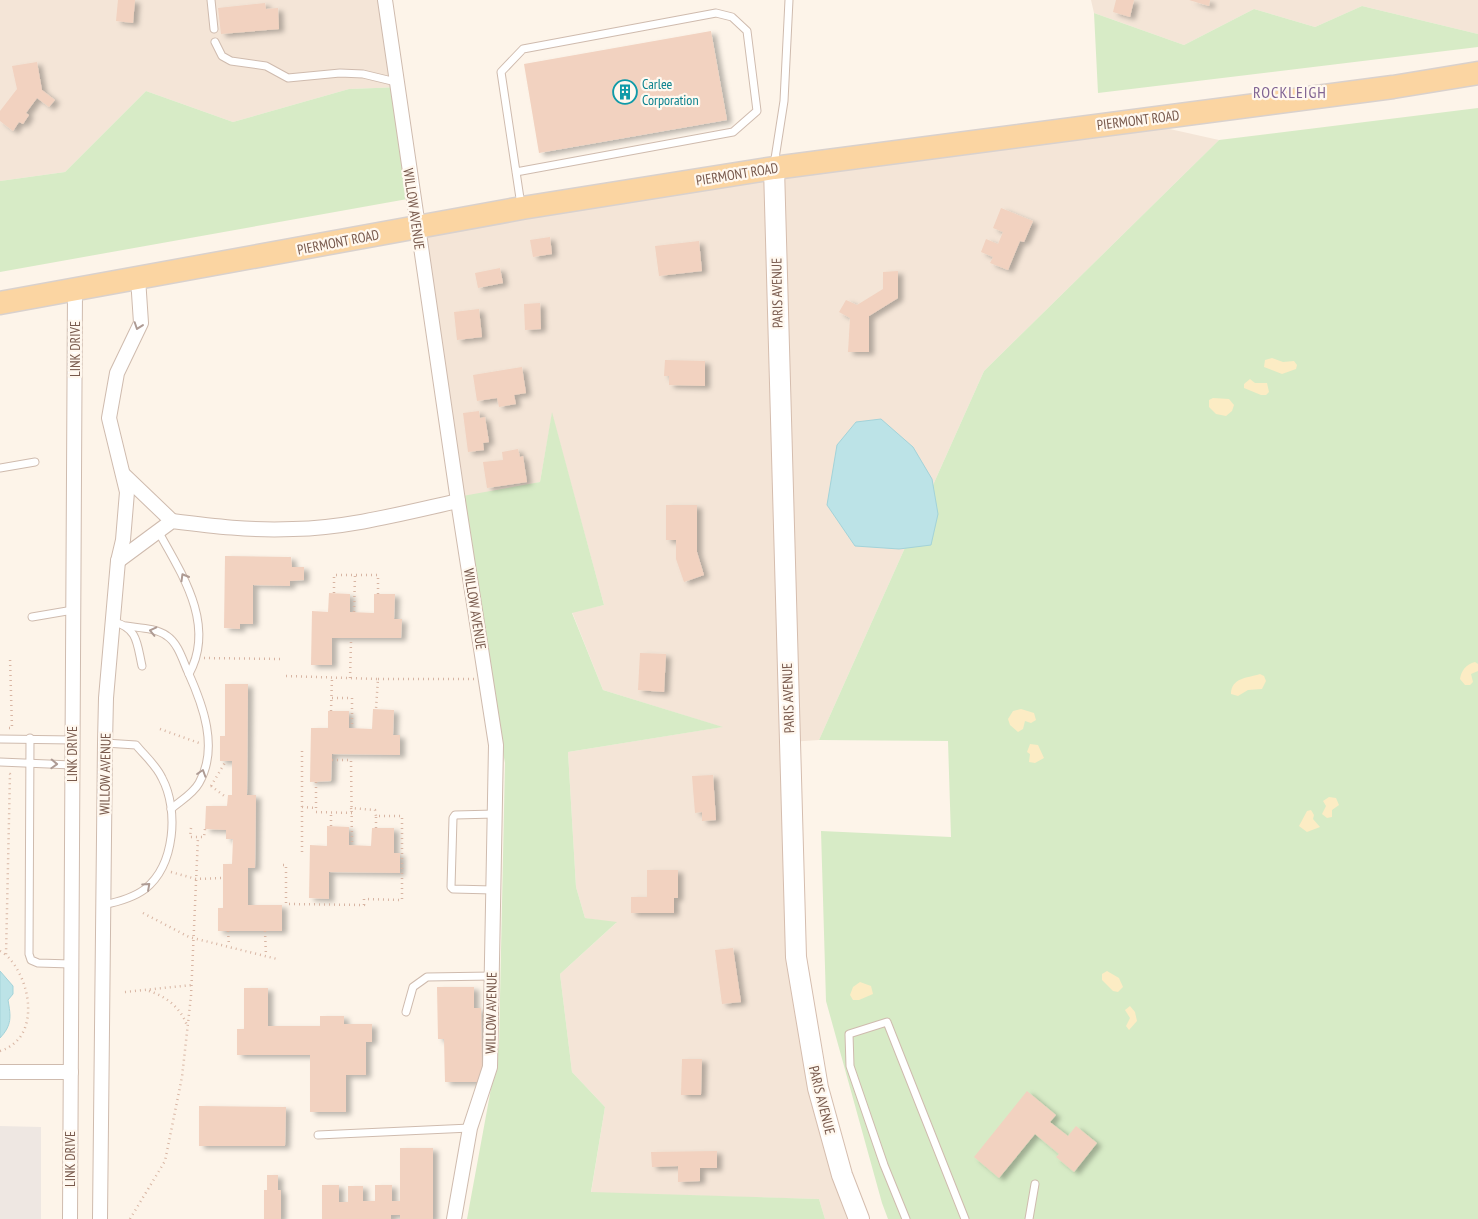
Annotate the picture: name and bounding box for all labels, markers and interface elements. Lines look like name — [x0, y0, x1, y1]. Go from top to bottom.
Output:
place label: Carlee Corporation — [642, 75, 699, 109]
building icon: Carlee Corporation — [612, 79, 638, 105]
district label: ROCKLEIGH — [1253, 82, 1327, 102]
street label: PIERMONT ROAD — [1096, 106, 1180, 134]
street label: PIERMONT ROAD — [695, 159, 779, 189]
street label: WILLOW AVENUE — [399, 167, 429, 251]
street label: PIERMONT ROAD — [296, 225, 380, 259]
street label: PARIS AVENUE — [767, 258, 787, 328]
street label: LINK DRIVE — [66, 321, 84, 377]
one-way arrow — [134, 321, 144, 330]
street label: WILLOW AVENUE — [460, 567, 490, 651]
one-way arrow — [180, 574, 190, 583]
one-way arrow — [149, 626, 158, 637]
street label: PARIS AVENUE — [778, 663, 798, 733]
street label: LINK DRIVE — [63, 726, 81, 782]
street label: WILLOW AVENUE — [95, 733, 115, 815]
one-way arrow — [50, 759, 58, 769]
one-way arrow — [196, 770, 206, 778]
one-way arrow — [141, 883, 150, 892]
street label: WILLOW AVENUE — [481, 972, 501, 1054]
street label: PARIS AVENUE — [805, 1064, 839, 1136]
street label: LINK DRIVE — [61, 1131, 79, 1187]

